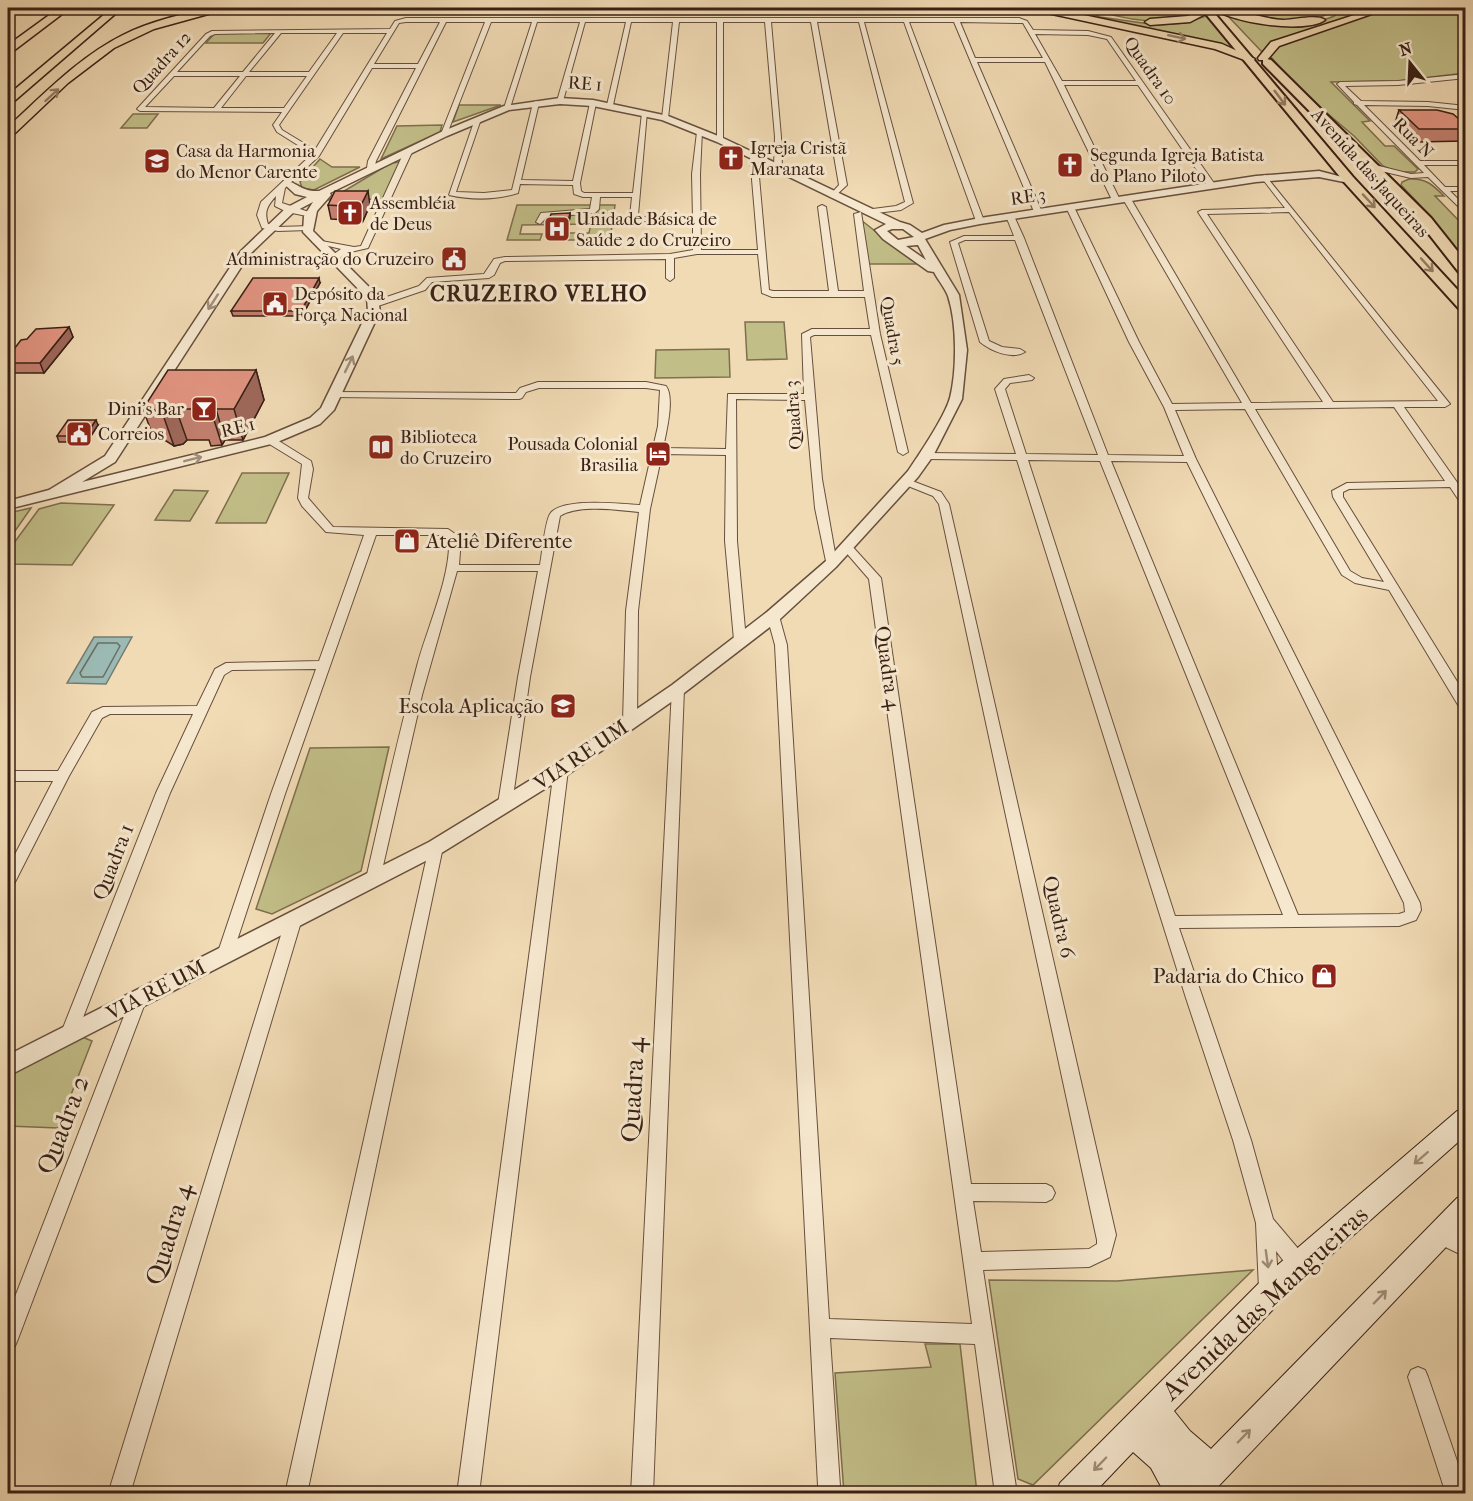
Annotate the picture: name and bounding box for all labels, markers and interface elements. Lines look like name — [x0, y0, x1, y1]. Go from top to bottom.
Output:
street label: Quadra 12 — [128, 27, 196, 99]
one-way arrow — [1167, 32, 1186, 43]
street label: Quadra 10 — [1119, 33, 1181, 109]
north arrow — [1380, 33, 1440, 93]
text: N — [1397, 38, 1415, 60]
street label: RE 1 — [567, 72, 603, 96]
one-way arrow — [44, 88, 59, 102]
one-way arrow — [1274, 90, 1287, 106]
street label: Avenida das Jaqueiras — [1306, 104, 1434, 242]
street label: Rua N — [1388, 113, 1438, 163]
place label: Igreja Cristã Maranata — [750, 138, 847, 180]
place label: Casa da Harmonia do Menor Carente — [176, 141, 317, 183]
church icon: Igreja Cristã Maranata — [716, 143, 746, 173]
place label: Segunda Igreja Batista do Plano Piloto — [1090, 145, 1264, 187]
school or university icon: Casa da Harmonia do Menor Carente — [142, 146, 172, 176]
church icon: Segunda Igreja Batista do Plano Piloto — [1055, 150, 1085, 180]
street label: RE 3 — [1009, 184, 1047, 210]
place label: Assembléia de Deus — [369, 193, 456, 235]
one-way arrow — [1361, 193, 1376, 208]
church icon: Assembléia de Deus — [335, 198, 365, 228]
place label: Unidade Básica de Saúde 2 do Cruzeiro — [576, 209, 731, 251]
hospital icon: Unidade Básica de Saúde 2 do Cruzeiro — [542, 214, 572, 244]
public building icon: Administração do Cruzeiro — [439, 244, 469, 274]
place label: Administração do Cruzeiro — [226, 249, 434, 270]
one-way arrow — [1420, 257, 1434, 272]
district label: CRUZEIRO VELHO — [430, 281, 648, 307]
place label: Depósito da Força Nacional — [294, 284, 408, 326]
public building icon: Depósito da Força Nacional — [260, 289, 290, 319]
one-way arrow — [206, 293, 218, 310]
street label: Quadra 5 — [876, 295, 908, 367]
one-way arrow — [343, 356, 355, 374]
street label: Quadra 3 — [781, 380, 807, 450]
bar icon: Dini’s Bar — [189, 394, 219, 424]
place label: Dini’s Bar — [107, 399, 184, 420]
street label: RE 1 — [219, 414, 257, 442]
public building icon: Correios — [64, 419, 94, 449]
place label: Correios — [98, 424, 165, 445]
place label: Biblioteca do Cruzeiro — [400, 427, 492, 469]
library icon: Biblioteca do Cruzeiro — [366, 432, 396, 462]
place label: Pousada Colonial Brasilia — [507, 434, 639, 476]
hotel icon: Pousada Colonial Brasilia — [643, 439, 673, 469]
one-way arrow — [183, 453, 202, 465]
shop icon: Ateliê Diferente — [392, 526, 422, 556]
place label: Ateliê Diferente — [425, 529, 572, 553]
street label: Quadra 4 — [870, 624, 906, 712]
school or university icon: Escola Aplicação — [548, 691, 578, 721]
place label: Escola Aplicação — [398, 694, 544, 718]
street label: VIA RE UM — [529, 715, 633, 796]
street label: Quadra 1 — [87, 820, 139, 904]
street label: Quadra 6 — [1038, 873, 1080, 961]
street label: VIA RE UM — [101, 955, 210, 1026]
shop icon: Padaria do Chico — [1309, 961, 1339, 991]
place label: Padaria do Chico — [1153, 964, 1304, 988]
street label: Quadra 4 — [615, 1036, 651, 1143]
street label: Quadra 2 — [30, 1071, 96, 1179]
one-way arrow — [1414, 1151, 1429, 1165]
street label: Quadra 4 — [139, 1179, 199, 1289]
street label: Avenida das Mangueiras — [1155, 1199, 1374, 1407]
one-way arrow — [1261, 1248, 1272, 1268]
one-way arrow — [1373, 1289, 1387, 1304]
one-way arrow — [1237, 1429, 1251, 1444]
one-way arrow — [1092, 1456, 1107, 1471]

